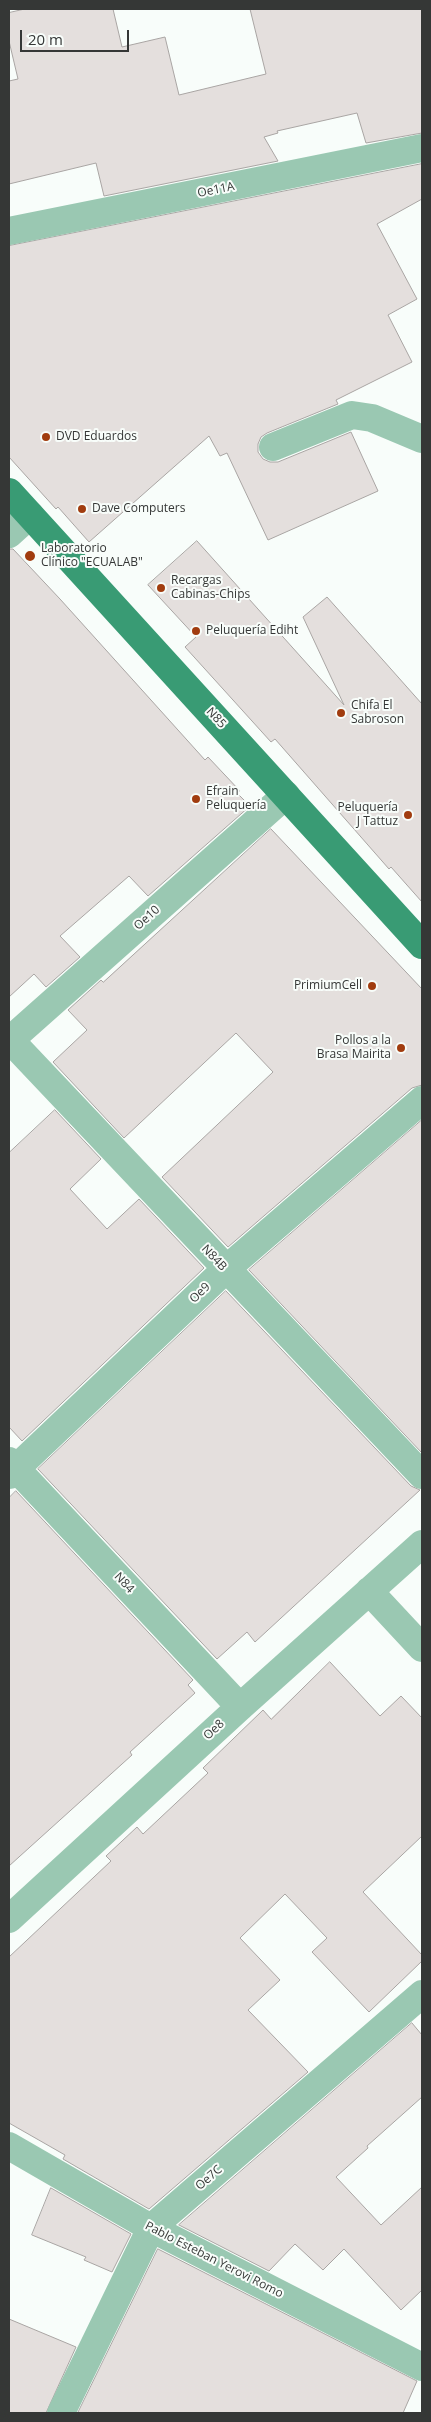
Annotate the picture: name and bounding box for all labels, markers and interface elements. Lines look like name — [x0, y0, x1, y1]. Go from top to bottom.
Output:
scale bar — [22, 20, 131, 52]
text: 20 m — [28, 29, 63, 49]
street label: Oe11A — [196, 179, 236, 201]
place label: DVD Eduardos — [56, 430, 137, 444]
marker: DVD Eduardos — [40, 431, 52, 443]
place label: Dave Computers — [92, 502, 185, 516]
marker: Dave Computers — [76, 503, 88, 515]
place label: Laboratorio Clínico "ECUALAB" — [41, 542, 143, 570]
marker: Laboratorio Clínico "ECUALAB" — [23, 549, 37, 563]
place label: Recargas Cabinas-Chips — [171, 574, 250, 602]
marker: Recargas Cabinas-Chips — [155, 582, 167, 594]
place label: Peluquería Ediht — [206, 624, 298, 638]
marker: Peluquería Ediht — [190, 625, 202, 637]
place label: Chifa El Sabroson — [351, 699, 404, 727]
street label: N85 — [203, 705, 229, 731]
marker: Chifa El Sabroson — [335, 707, 347, 719]
place label: Efrain Peluquería — [206, 785, 266, 813]
marker: Efrain Peluquería — [190, 793, 202, 805]
place label: Peluquería J Tattuz — [338, 801, 398, 829]
marker: Peluquería J Tattuz — [402, 809, 414, 821]
street label: Oe10 — [131, 903, 163, 933]
place label: PrimiumCell — [294, 979, 362, 993]
marker: PrimiumCell — [366, 980, 378, 992]
place label: Pollos a la Brasa Mairita — [317, 1034, 391, 1062]
marker: Pollos a la Brasa Mairita — [395, 1042, 407, 1054]
street label: N84B — [198, 1242, 230, 1274]
street label: Oe9 — [187, 1280, 213, 1306]
street label: N84 — [111, 1570, 137, 1596]
street label: Oe8 — [201, 1717, 227, 1743]
street label: Oe7C — [193, 2163, 225, 2193]
street label: Pablo Esteban Yerovi Romo — [143, 2219, 285, 2301]

